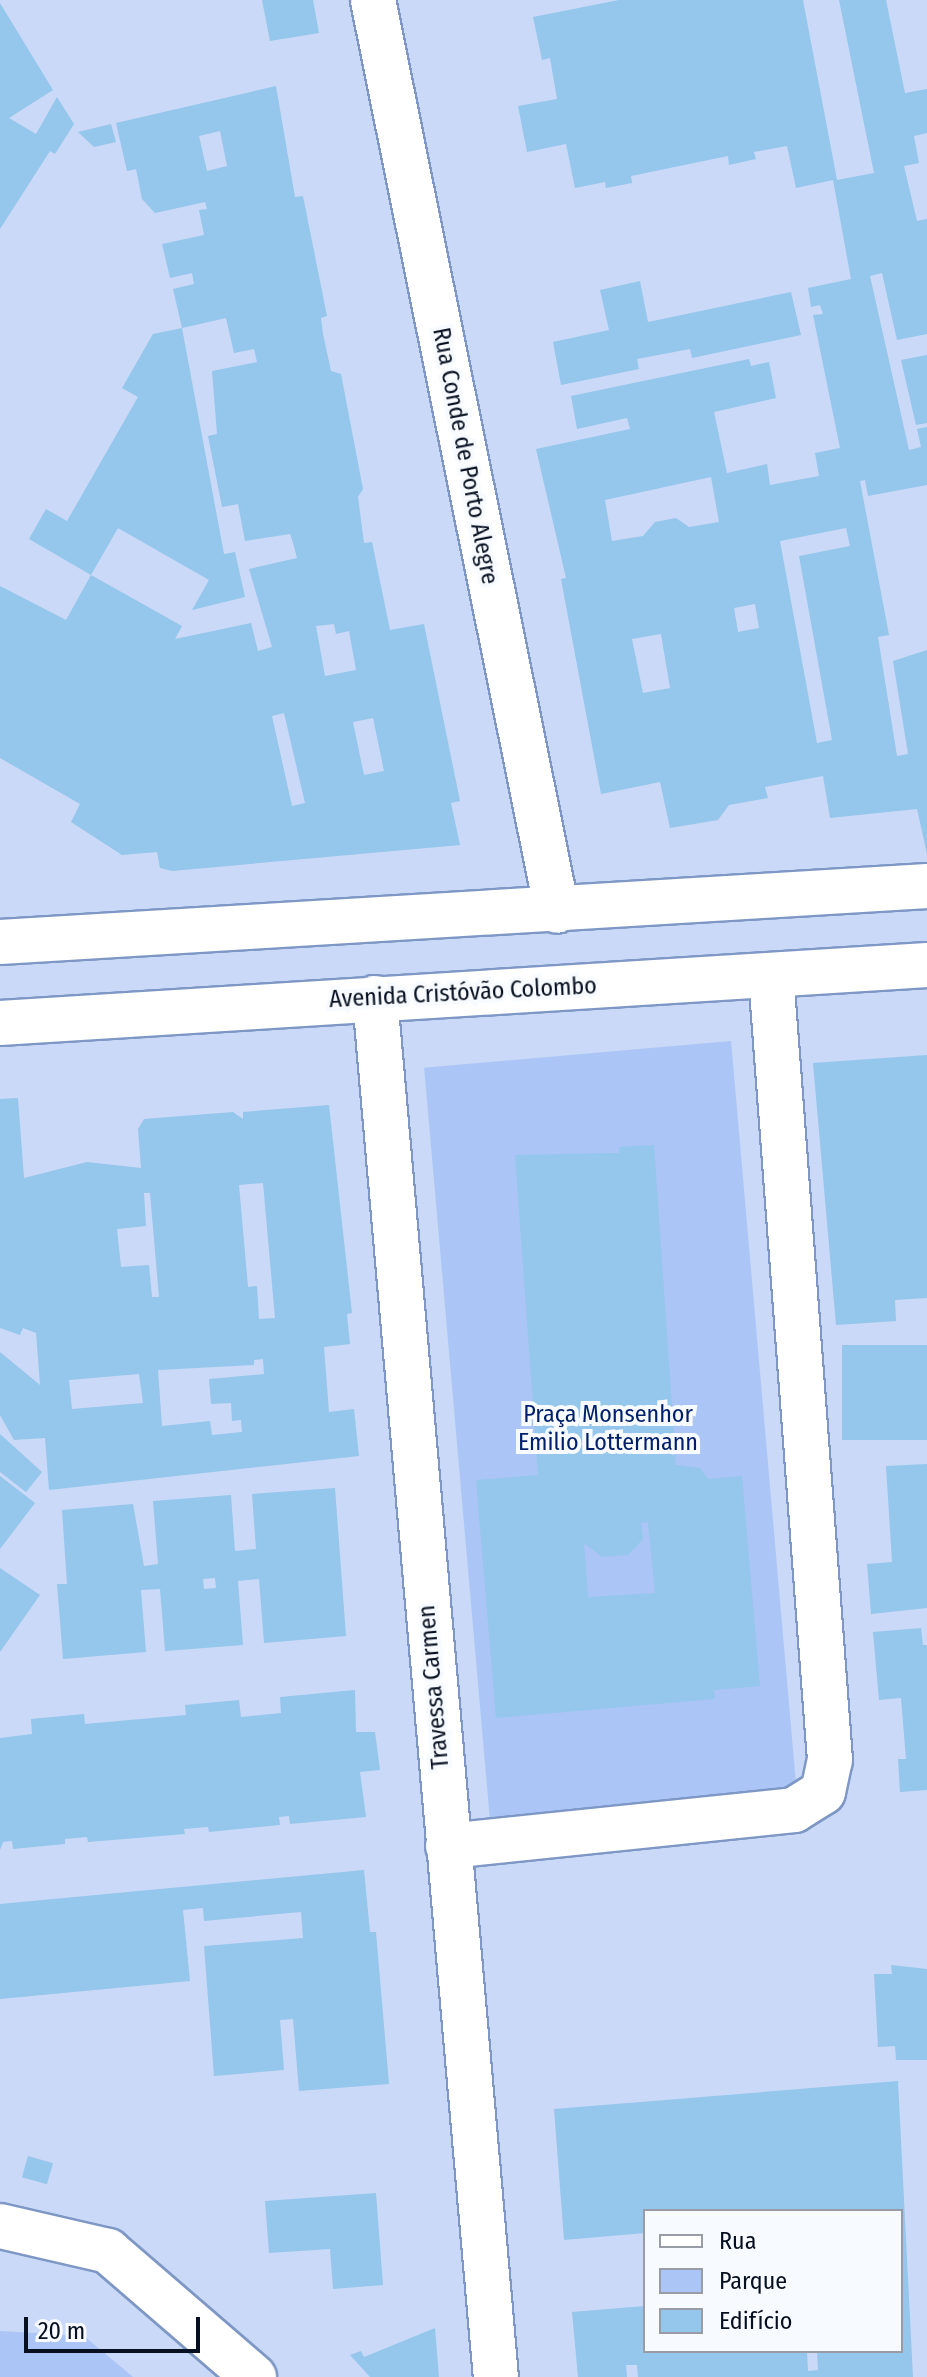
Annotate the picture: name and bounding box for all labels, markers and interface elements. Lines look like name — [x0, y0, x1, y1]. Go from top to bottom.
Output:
street label: Rua Conde de Porto Alegre — [426, 325, 504, 587]
street label: Avenida Cristóvão Colombo — [328, 972, 598, 1014]
park label: Praça Monsenhor Emilio Lottermann — [518, 1401, 698, 1457]
street label: Travessa Carmen — [412, 1604, 456, 1770]
legend — [643, 2209, 903, 2353]
text: Rua — [719, 2227, 756, 2255]
text: Parque — [719, 2267, 787, 2295]
scale bar — [28, 2301, 204, 2351]
text: Edifício — [719, 2307, 792, 2335]
text: 20 m — [38, 2317, 85, 2345]

